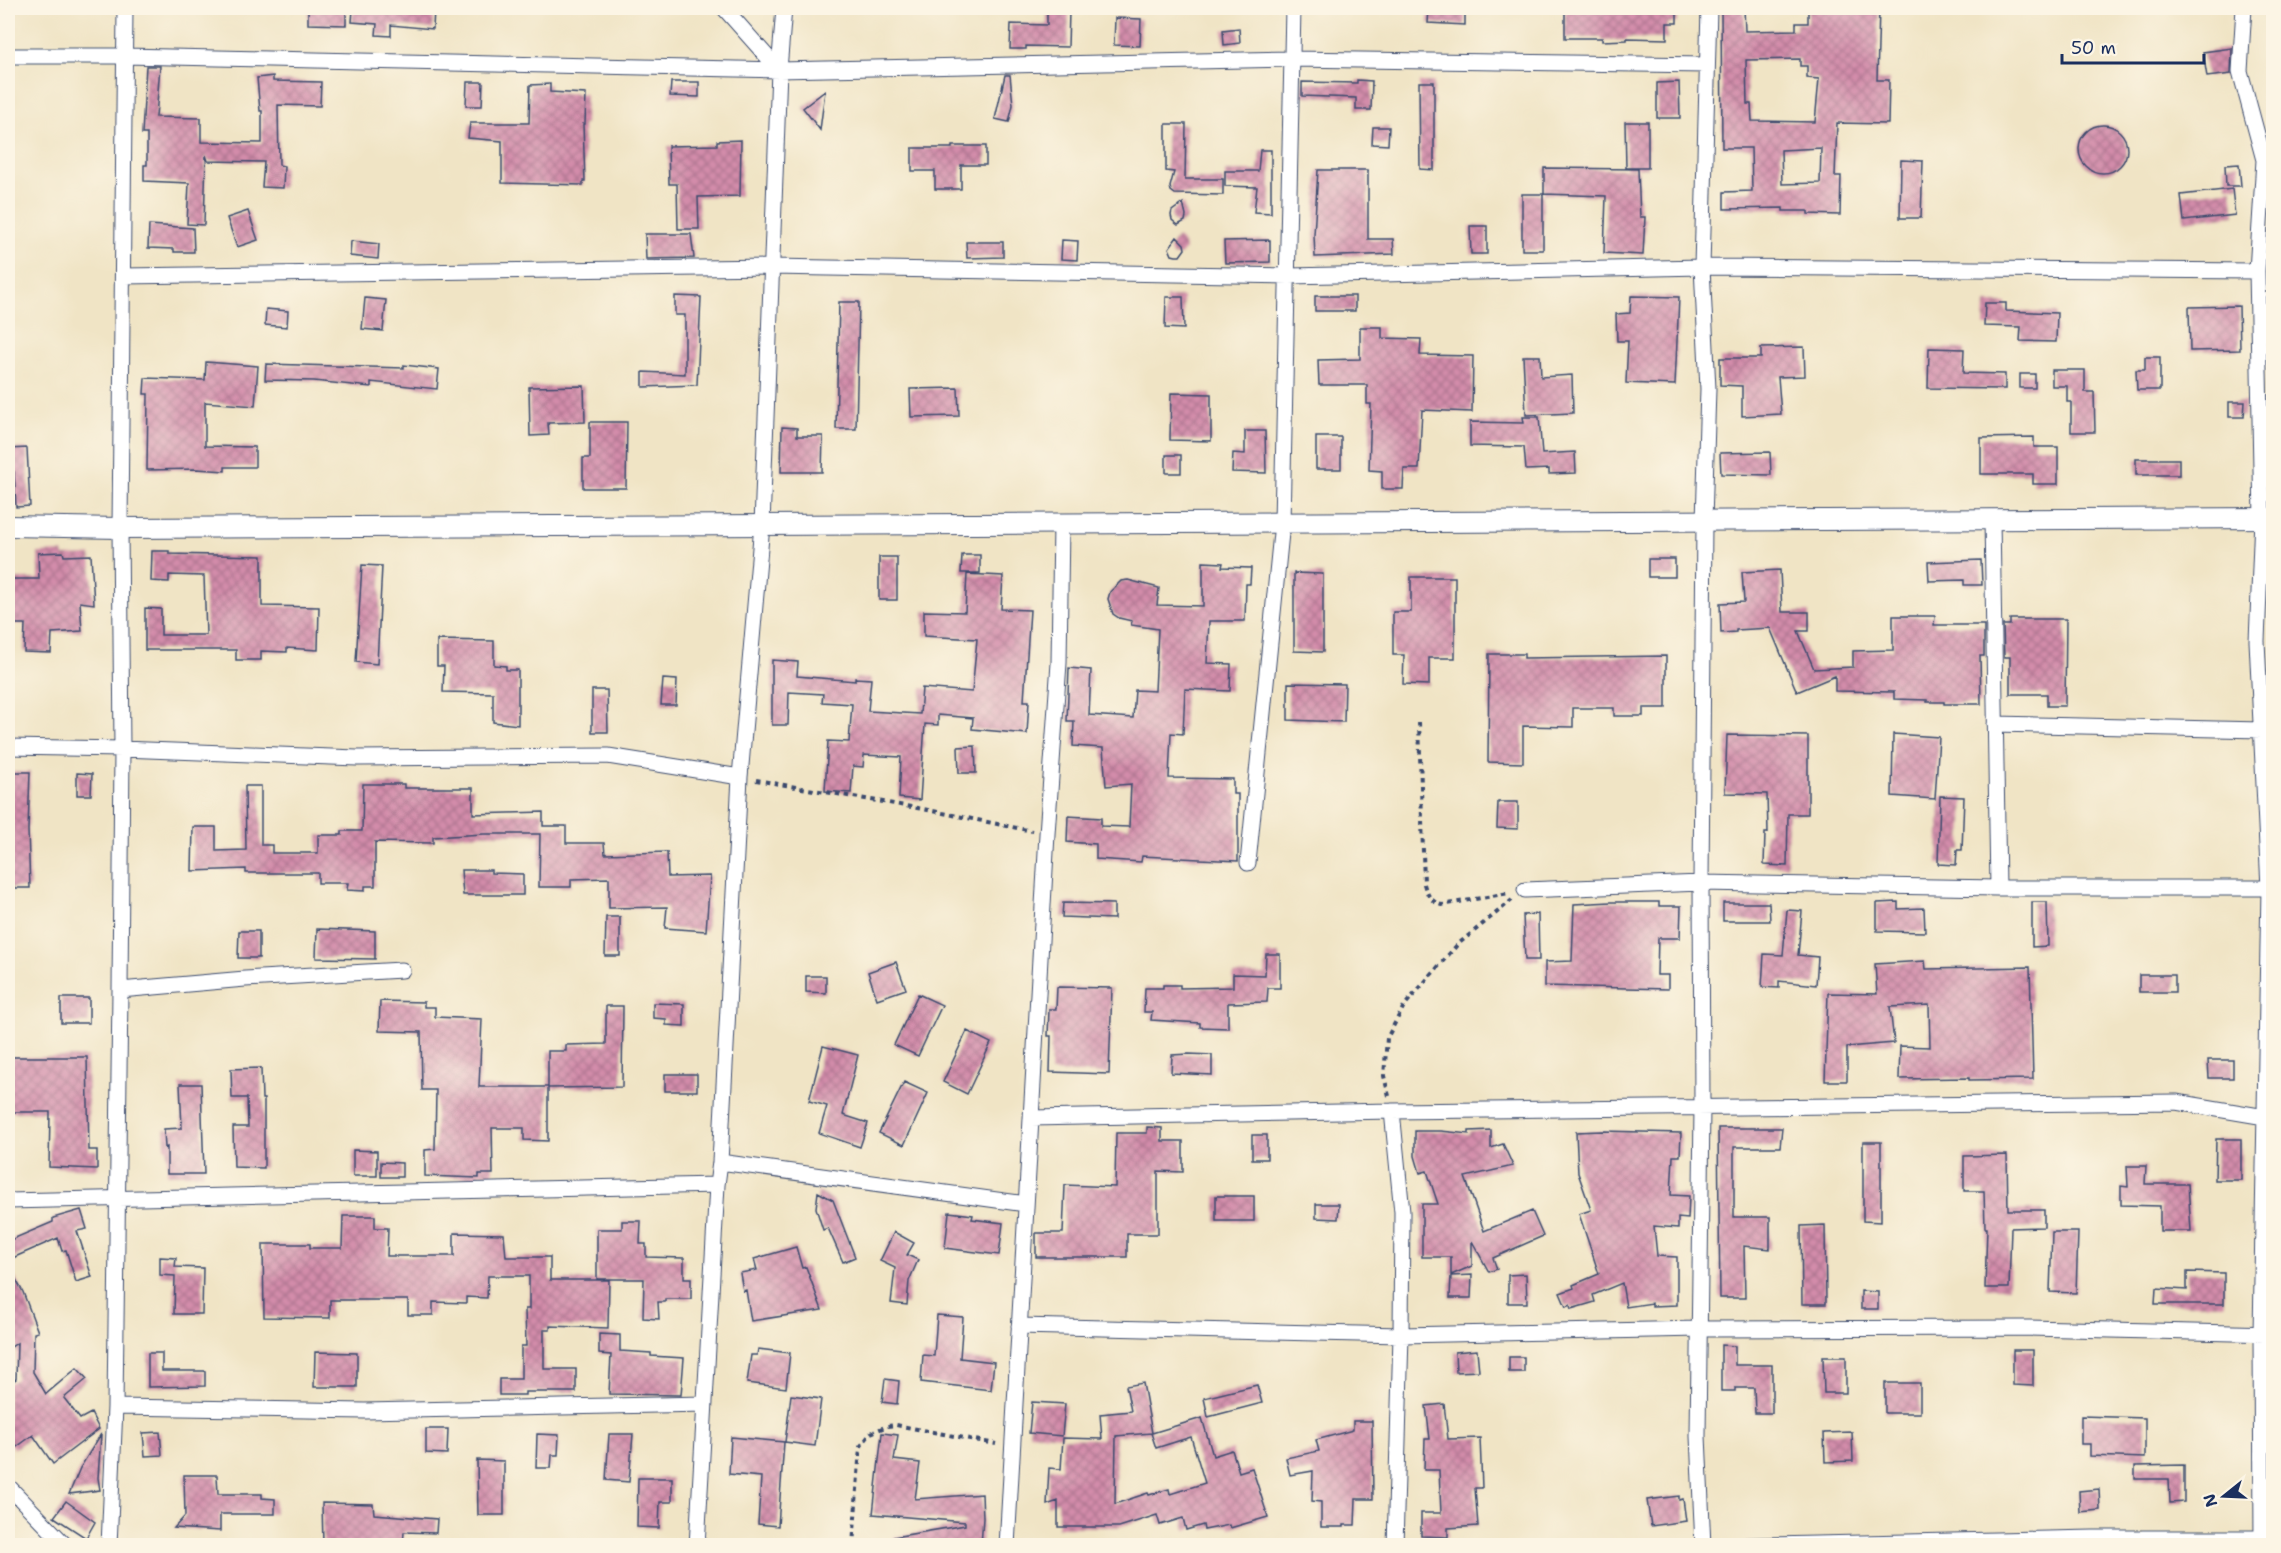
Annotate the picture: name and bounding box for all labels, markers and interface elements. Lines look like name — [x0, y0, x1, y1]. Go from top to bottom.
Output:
scale bar — [2062, 27, 2204, 65]
text: 50 m — [2071, 36, 2116, 60]
north arrow — [2194, 1466, 2254, 1526]
text: N — [2198, 1491, 2222, 1510]

